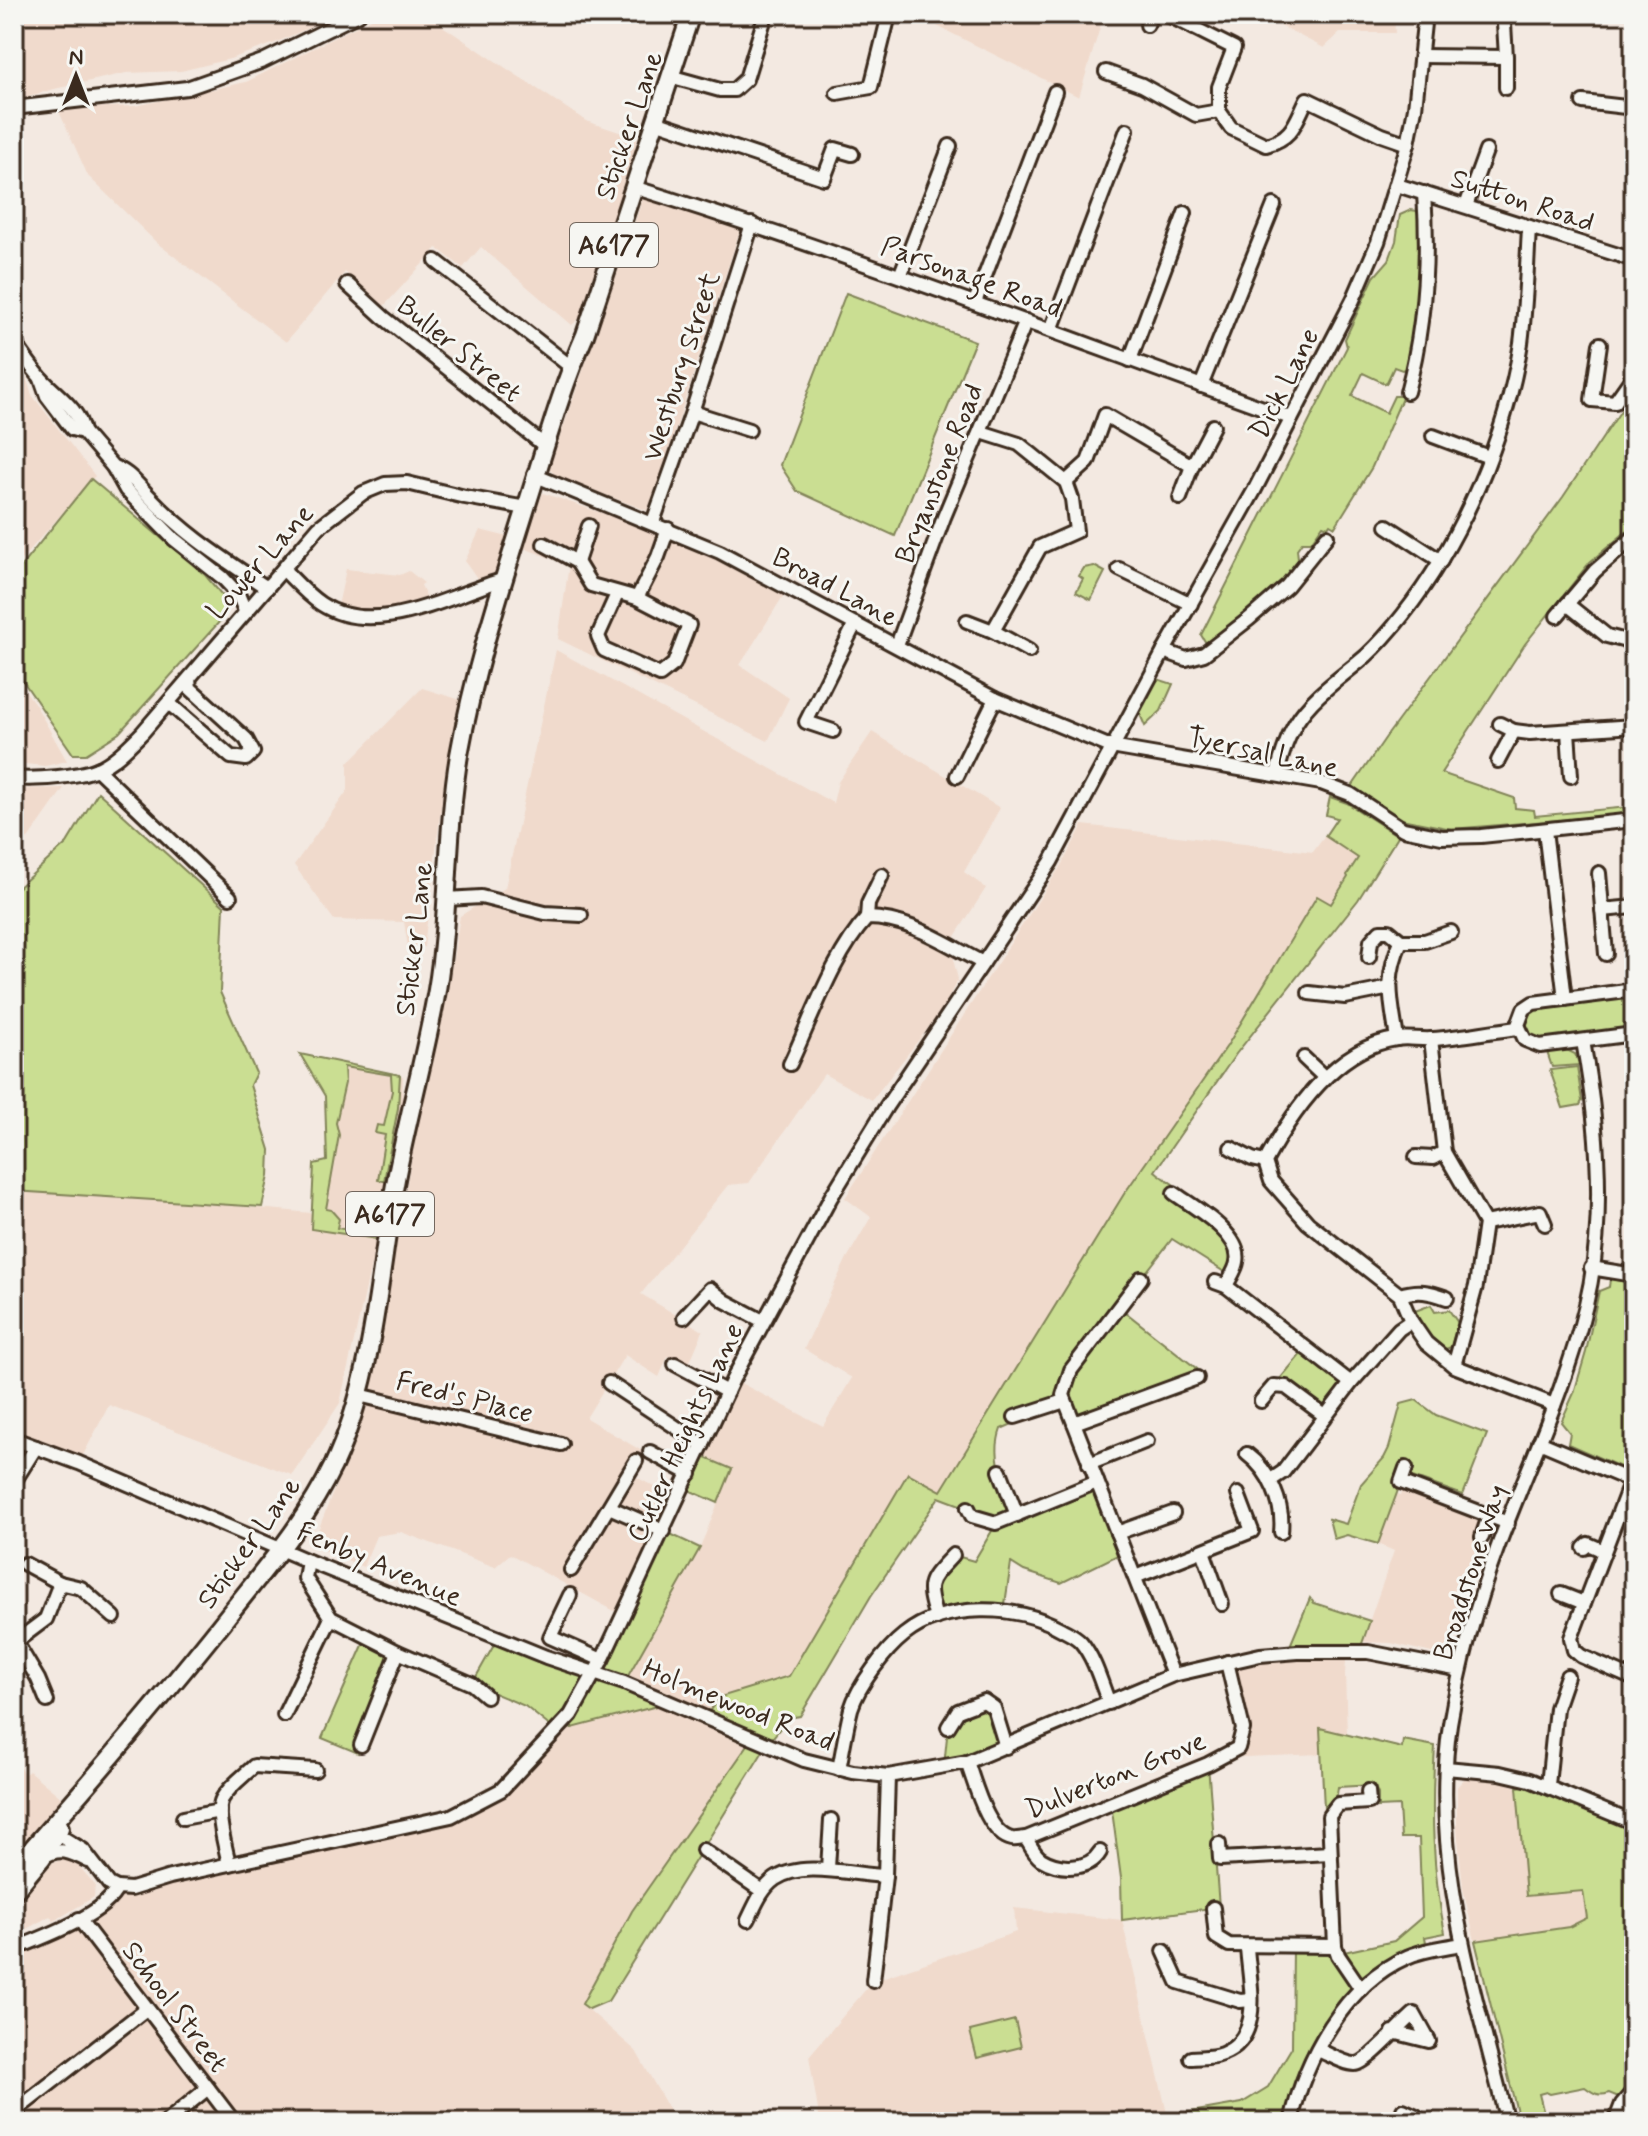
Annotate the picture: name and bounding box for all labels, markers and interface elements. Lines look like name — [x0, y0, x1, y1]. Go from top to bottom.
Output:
north arrow — [36, 36, 116, 116]
text: N — [69, 44, 83, 72]
street label: Sticker Lane — [588, 47, 673, 205]
street label: Sutton Road — [1446, 161, 1599, 242]
road number: A6177 — [570, 223, 658, 267]
street label: Parsonage Road — [875, 228, 1067, 331]
street label: Westbury Street — [634, 267, 731, 466]
street label: Buller Street — [388, 288, 529, 412]
street label: Dick Lane — [1242, 322, 1329, 446]
street label: Bryanstone Road — [887, 378, 993, 569]
street label: Lower Lane — [199, 497, 323, 629]
street label: Broad Lane — [765, 539, 904, 637]
street label: Tyersal Lane — [1183, 719, 1341, 788]
street label: Sticker Lane — [388, 860, 443, 1018]
road number: A6177 — [346, 1192, 434, 1236]
street label: Cutler Heights Lane — [619, 1317, 753, 1549]
street label: Fred's Place — [392, 1364, 537, 1433]
street label: Sticker Lane — [190, 1470, 311, 1617]
street label: Broadstone Way — [1426, 1480, 1517, 1665]
street label: Fenby Avenue — [291, 1514, 467, 1617]
street label: Holmewood Road — [637, 1651, 839, 1762]
street label: Dulverton Grove — [1020, 1723, 1212, 1829]
street label: School Street — [112, 1934, 236, 2081]

